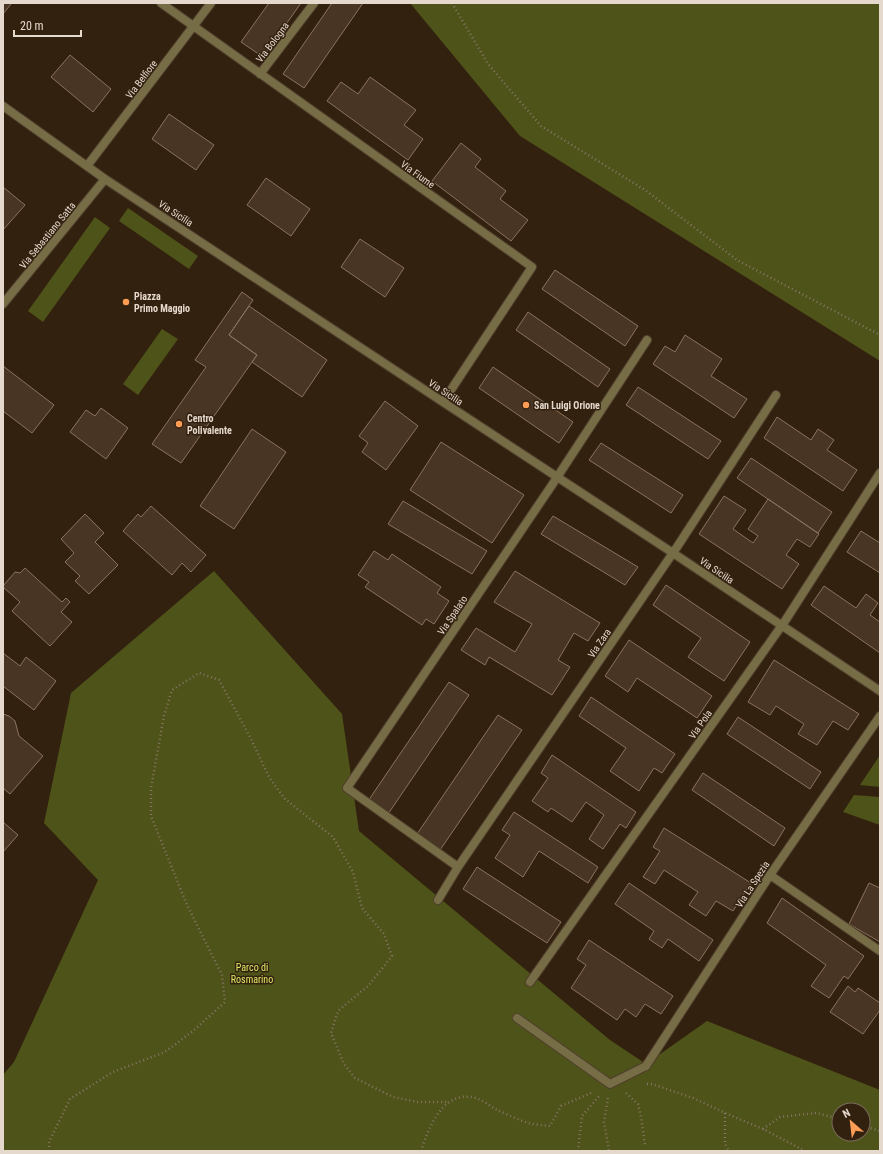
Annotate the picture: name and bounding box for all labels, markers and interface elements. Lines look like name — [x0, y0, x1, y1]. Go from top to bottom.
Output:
scale bar — [14, 12, 81, 38]
text: 20 m — [20, 19, 44, 33]
street label: Via Bologna — [254, 20, 291, 65]
street label: Via Belfiore — [123, 58, 160, 101]
street label: Via Fiume — [399, 158, 437, 191]
street label: Via Sicilia — [156, 198, 195, 229]
street label: Via Sebastiano Satta — [17, 200, 78, 271]
place label: Piazza Primo Maggio — [134, 291, 190, 314]
marker: Piazza Primo Maggio — [121, 297, 131, 307]
street label: Via Sicilia — [426, 377, 465, 408]
marker: San Luigi Orione — [521, 400, 531, 410]
place label: San Luigi Orione — [534, 400, 600, 411]
place label: Centro Polivalente — [187, 413, 232, 436]
marker: Centro Polivalente — [174, 419, 184, 429]
street label: Via Sicilia — [698, 555, 736, 586]
street label: Via Spalato — [435, 594, 470, 637]
street label: Via Zara — [586, 627, 613, 660]
street label: Via Pola — [687, 708, 714, 741]
street label: Via La Spezia — [733, 859, 772, 910]
park label: Parco di Rosmarino — [231, 962, 273, 985]
north arrow — [831, 1102, 871, 1142]
text: N — [841, 1106, 853, 1121]

